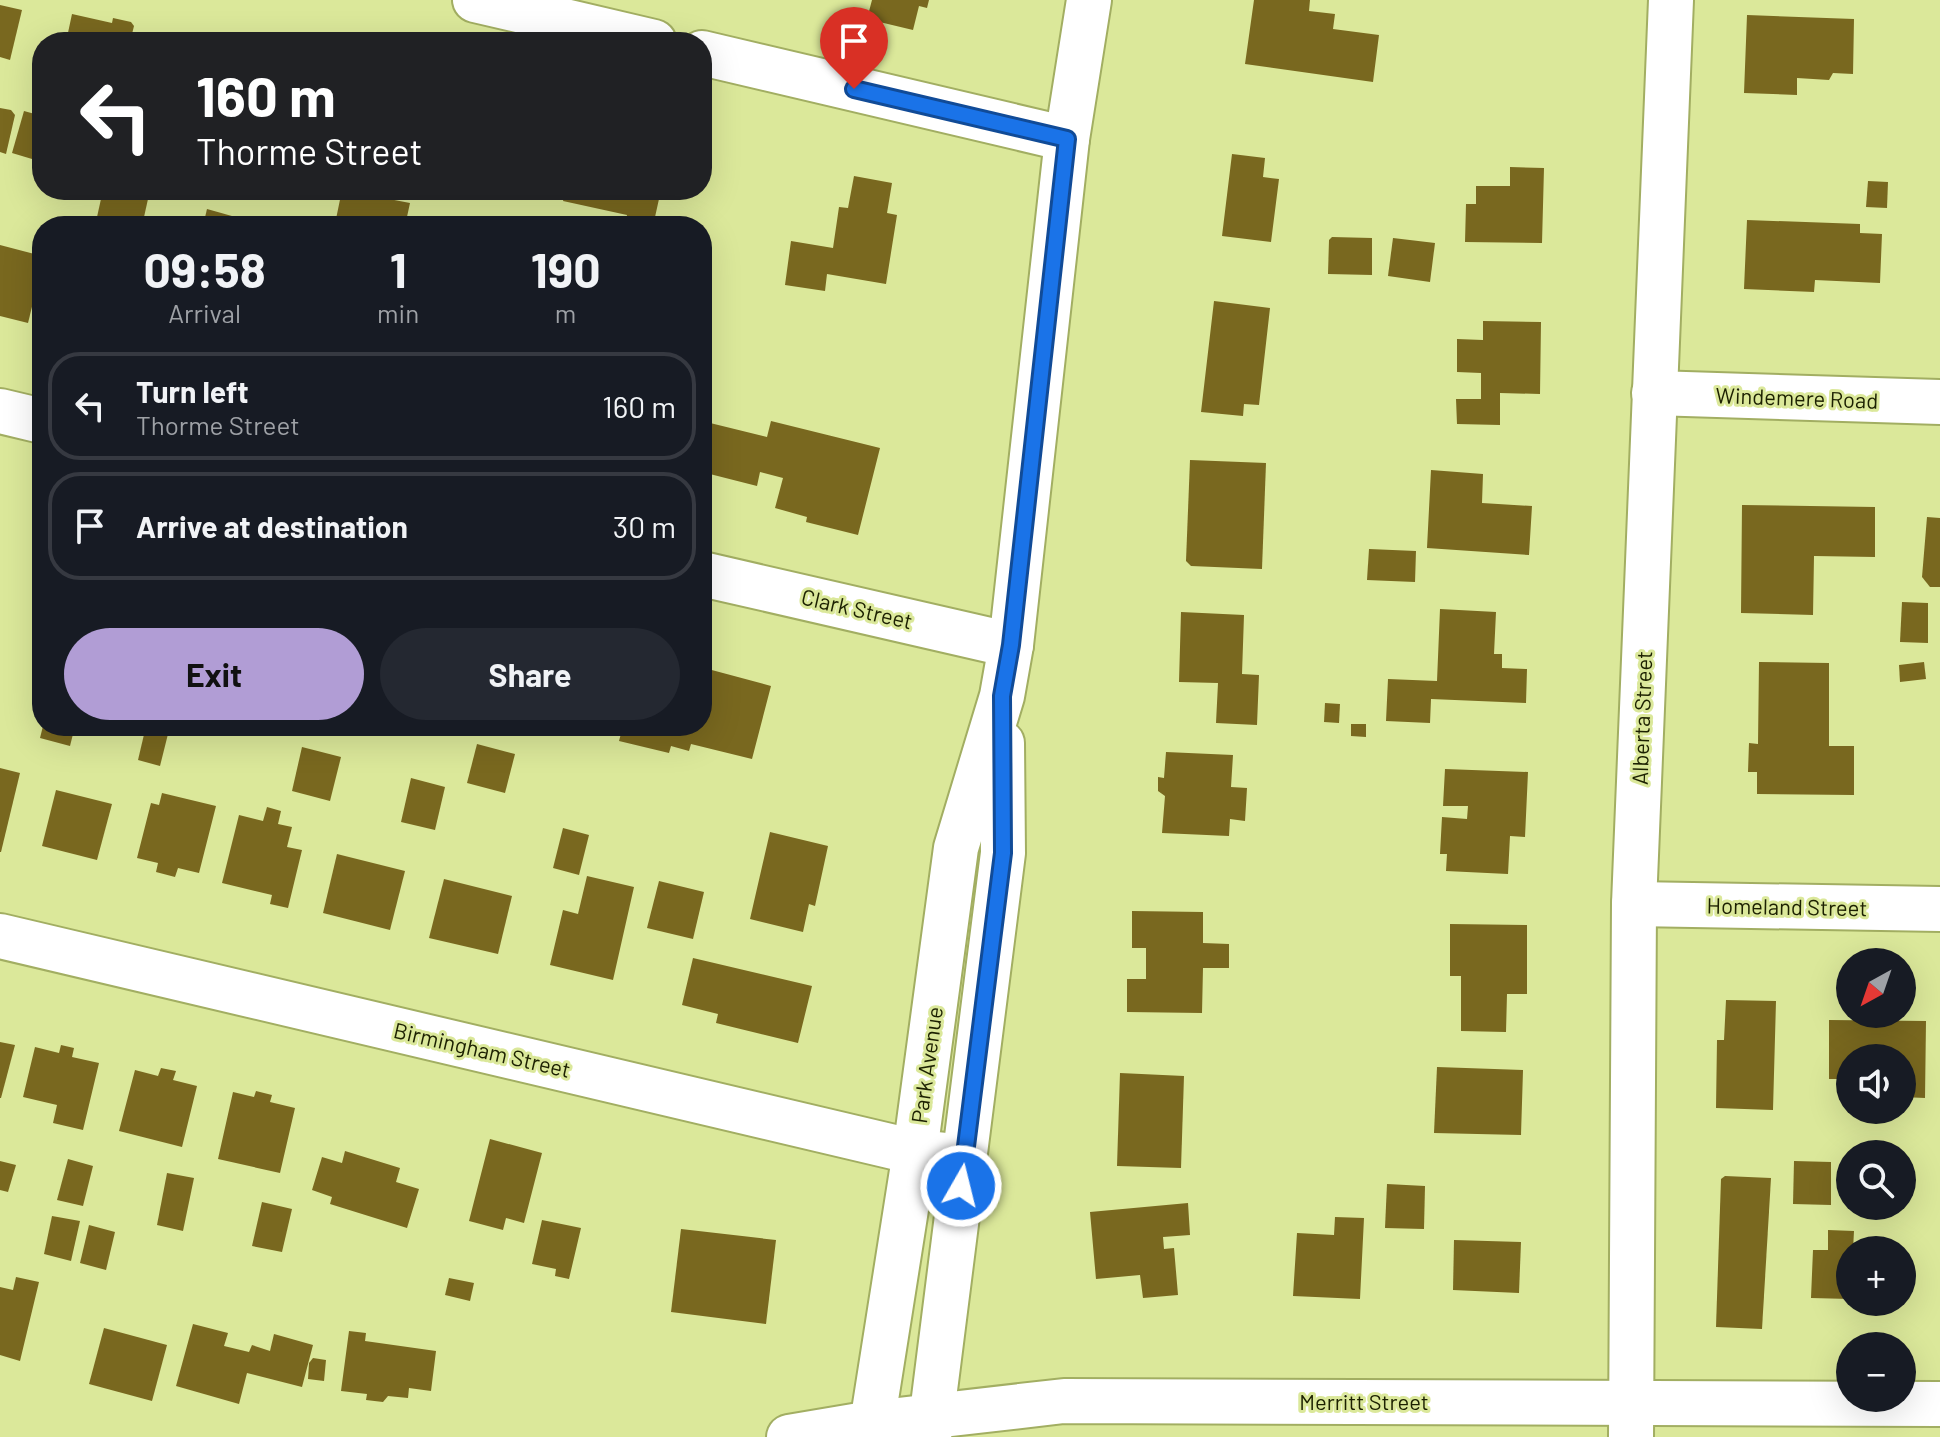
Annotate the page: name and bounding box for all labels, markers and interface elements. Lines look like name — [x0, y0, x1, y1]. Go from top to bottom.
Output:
pin — [820, 7, 888, 89]
icon: arrive — [832, 19, 876, 63]
text: 160 m — [196, 61, 336, 128]
icon: left — [64, 64, 168, 168]
text: Thorme Street — [196, 129, 423, 172]
text: 09:58 — [143, 240, 266, 298]
text: 1 — [390, 240, 407, 298]
text: 190 — [531, 240, 601, 298]
text: Arrival — [168, 297, 241, 328]
text: min — [377, 297, 419, 328]
text: m — [555, 297, 576, 328]
text: Turn left — [136, 373, 249, 409]
street label: Windemere Road — [1715, 381, 1879, 413]
icon: left — [68, 384, 112, 428]
text: 160 m — [602, 388, 676, 424]
text: Thorme Street — [136, 409, 300, 440]
icon: arrive — [68, 504, 112, 548]
text: Arrive at destination — [136, 508, 408, 544]
text: 30 m — [613, 508, 676, 544]
street label: Clark Street — [799, 583, 915, 633]
button: Exit — [64, 628, 364, 720]
button: Share — [380, 628, 680, 720]
street label: Alberta Street — [1626, 651, 1656, 785]
street label: Homeland Street — [1706, 892, 1868, 920]
north arrow — [1836, 948, 1916, 1028]
map controls — [1836, 948, 1916, 1412]
street label: Park Avenue — [905, 1005, 947, 1125]
street label: Birmingham Street — [391, 1016, 573, 1082]
button: sound — [1836, 1044, 1916, 1124]
button: search — [1836, 1140, 1916, 1220]
position arrow — [919, 1144, 1003, 1228]
button: + — [1836, 1236, 1916, 1316]
button: − — [1836, 1332, 1916, 1412]
street label: Merritt Street — [1299, 1388, 1429, 1414]

